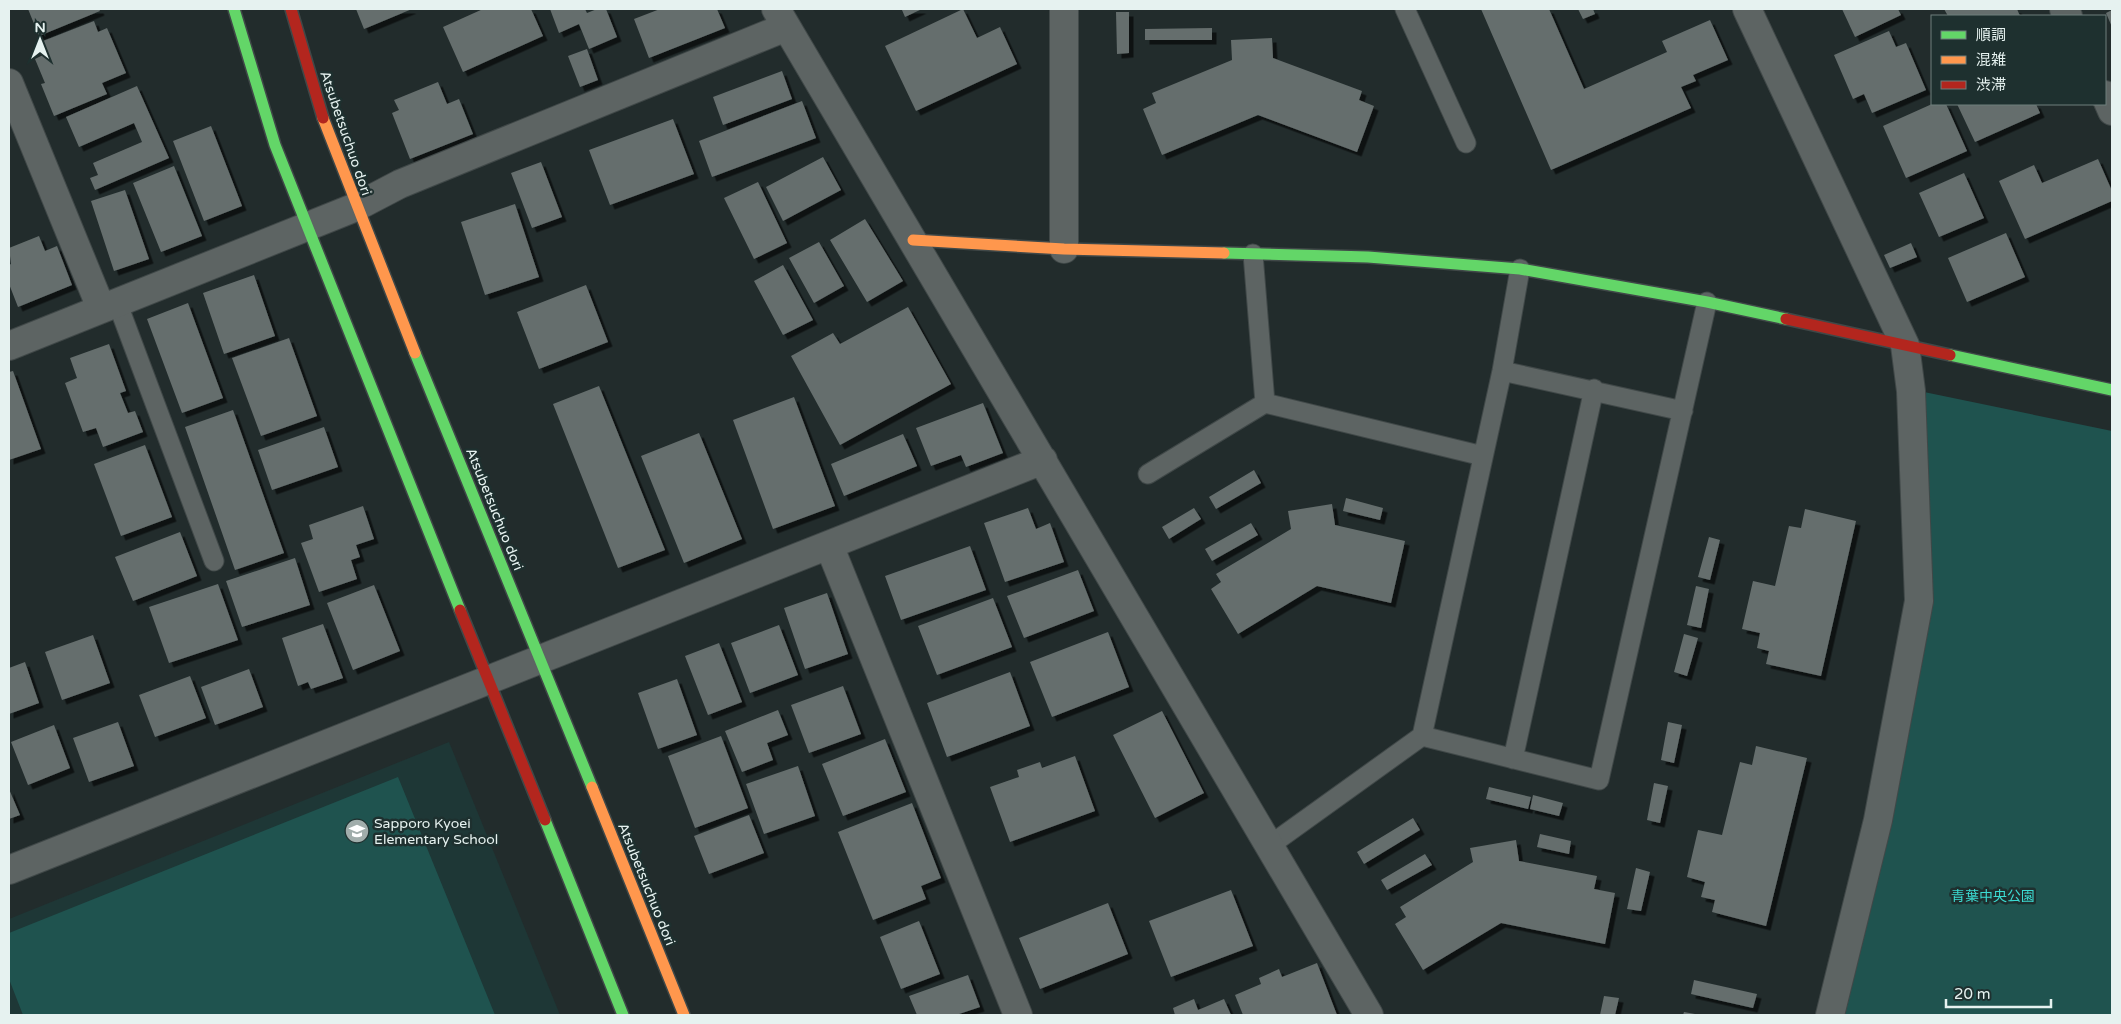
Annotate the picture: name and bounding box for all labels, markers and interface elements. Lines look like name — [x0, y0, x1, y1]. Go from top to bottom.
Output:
north arrow — [15, 15, 65, 65]
legend — [1931, 15, 2106, 105]
text: N — [34, 19, 46, 36]
text: 順調 — [1976, 26, 2006, 44]
text: 混雑 — [1976, 51, 2006, 69]
street label: Atsubetsuchuo dori — [316, 69, 375, 198]
text: 渋滞 — [1976, 76, 2006, 94]
street label: Atsubetsuchuo dori — [462, 445, 527, 573]
place label: Sapporo Kyoei Elementary School — [374, 815, 498, 848]
school or university icon: Sapporo Kyoei Elementary School — [344, 818, 370, 844]
street label: Atsubetsuchuo dori — [614, 820, 679, 948]
park label: 青葉中央公園 — [1951, 888, 2035, 905]
scale bar — [1946, 976, 2051, 1008]
text: 20 m — [1954, 985, 1991, 1003]

